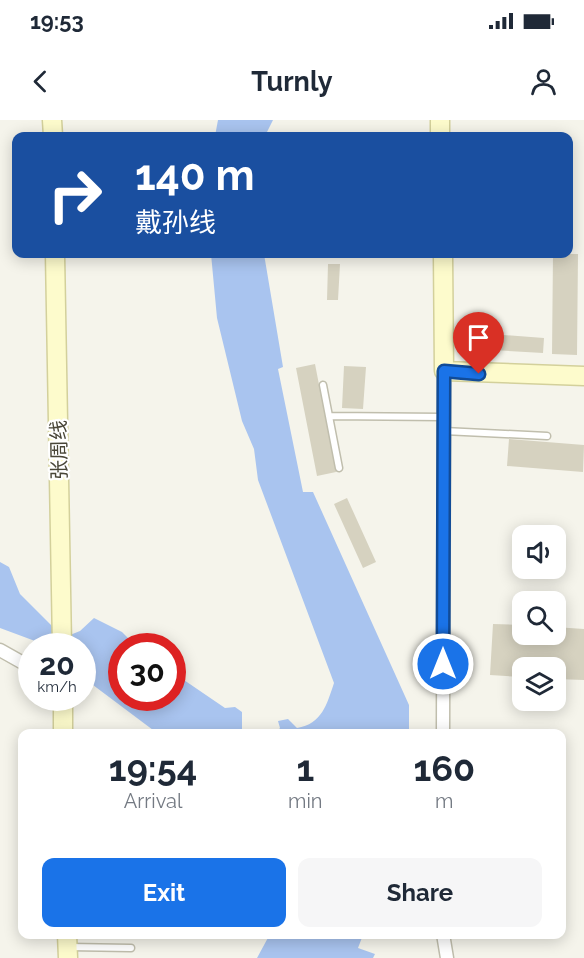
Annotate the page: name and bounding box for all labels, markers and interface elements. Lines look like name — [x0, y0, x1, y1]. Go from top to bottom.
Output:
text: 19:53 — [30, 8, 84, 34]
icon: back — [24, 65, 57, 98]
icon: person — [527, 65, 560, 98]
text: Turnly — [251, 66, 333, 97]
text: 140 m — [135, 151, 255, 200]
icon: right — [36, 156, 114, 234]
text: 戴孙线 — [135, 207, 216, 238]
pin — [453, 312, 504, 374]
icon: arrive — [462, 321, 495, 354]
street label: 张周线 — [46, 420, 72, 480]
map controls — [512, 525, 566, 711]
button: sound — [512, 525, 566, 579]
button: search — [512, 591, 566, 645]
position arrow — [411, 632, 475, 696]
speed limit sign: 30 — [108, 633, 186, 711]
text: 20 — [39, 647, 75, 682]
button: layers — [512, 657, 566, 711]
text: km/h — [37, 678, 77, 696]
text: 19:54 — [109, 747, 197, 789]
text: 1 — [296, 747, 314, 789]
text: 160 — [413, 747, 475, 789]
text: Arrival — [124, 789, 182, 813]
text: min — [288, 789, 323, 813]
text: m — [435, 789, 453, 813]
button: Exit — [42, 858, 286, 927]
button: Share — [298, 858, 542, 927]

